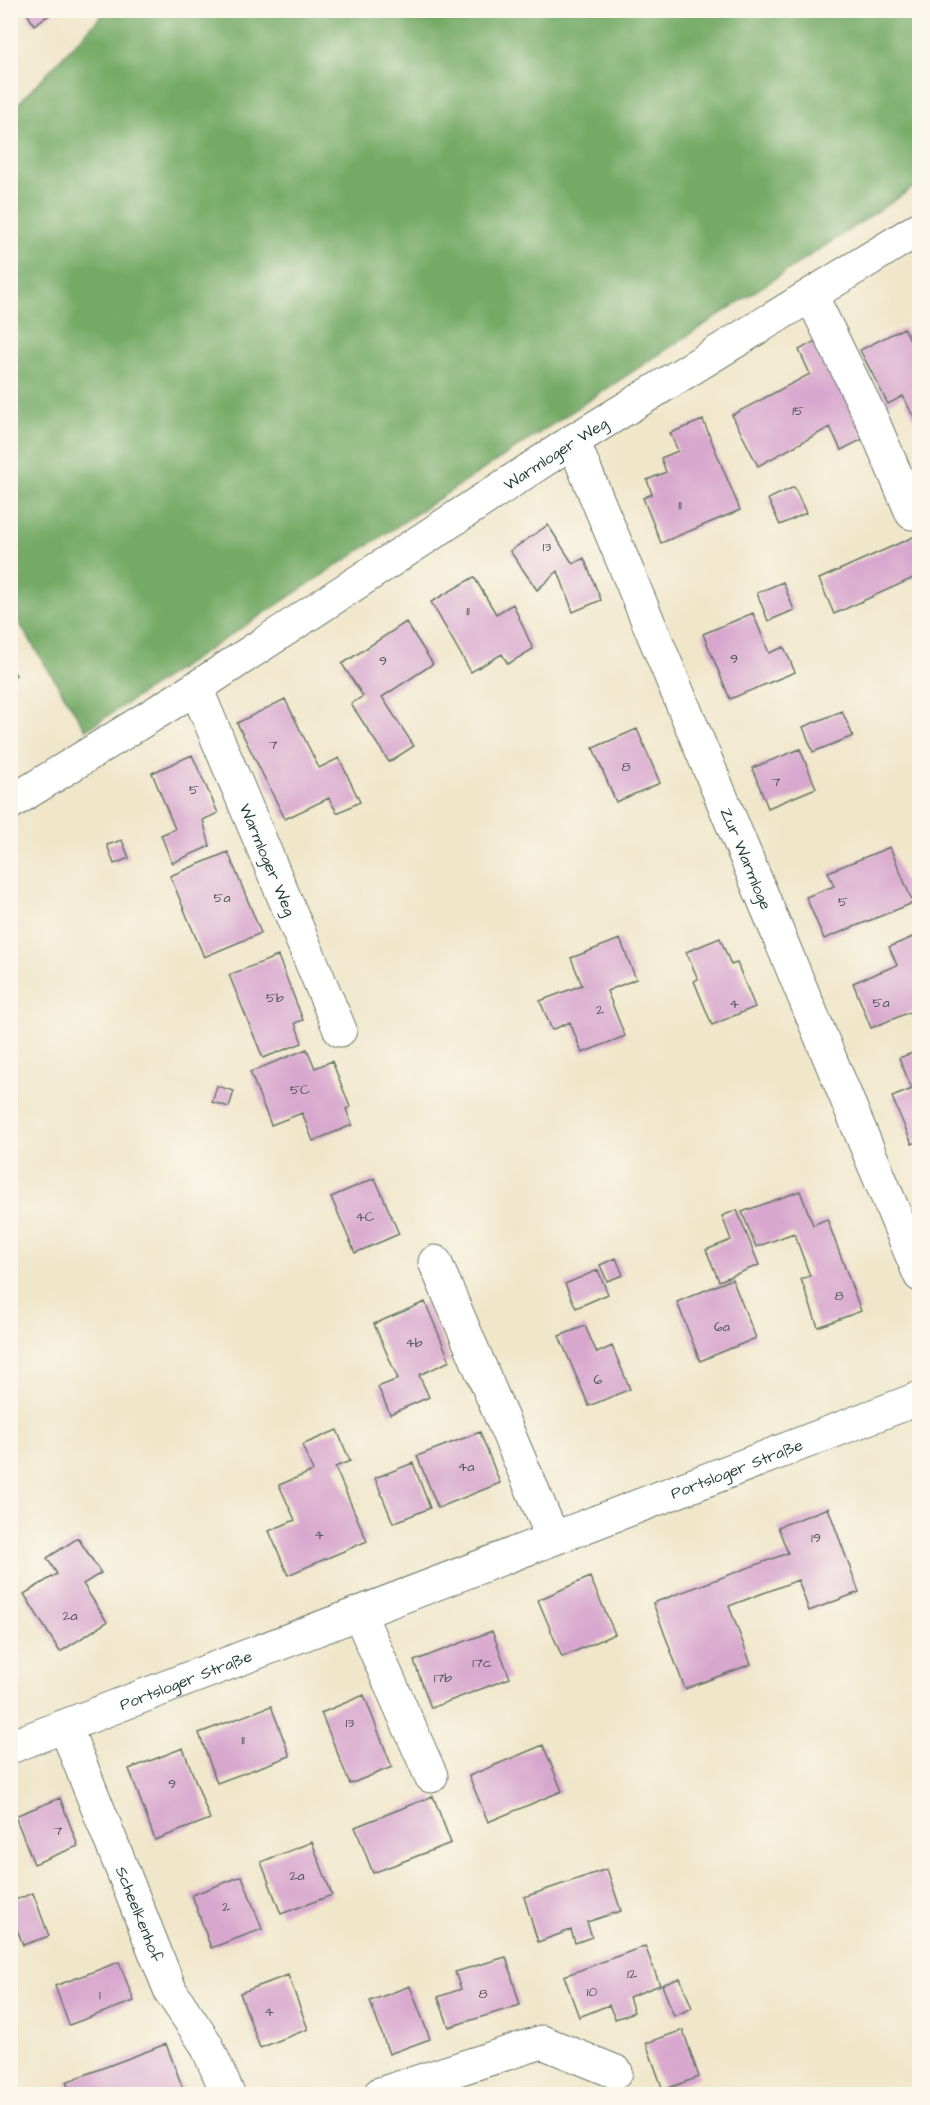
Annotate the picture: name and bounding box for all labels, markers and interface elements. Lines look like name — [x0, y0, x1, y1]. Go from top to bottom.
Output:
house number: 15 — [792, 401, 804, 421]
street label: Warmloger Weg — [499, 412, 613, 496]
house number: 11 — [678, 495, 682, 515]
house number: 13 — [543, 537, 551, 557]
house number: 11 — [466, 601, 470, 621]
house number: 9 — [730, 649, 738, 669]
house number: 9 — [379, 651, 387, 671]
house number: 7 — [269, 735, 278, 755]
house number: 8 — [621, 757, 631, 777]
house number: 7 — [772, 772, 781, 792]
house number: 5 — [189, 780, 199, 800]
street label: Warmloger Weg — [234, 800, 301, 920]
street label: Zur Warmloge — [715, 804, 777, 913]
house number: 5a — [213, 888, 231, 908]
house number: 5 — [838, 892, 848, 912]
house number: 5b — [266, 988, 284, 1008]
house number: 5a — [872, 993, 890, 1013]
house number: 4 — [729, 994, 739, 1014]
house number: 2 — [596, 1000, 604, 1020]
house number: 5C — [290, 1080, 310, 1100]
house number: 4C — [355, 1207, 375, 1227]
house number: 8 — [834, 1286, 844, 1306]
house number: 6a — [714, 1317, 730, 1337]
house number: 4b — [405, 1333, 423, 1353]
house number: 6 — [594, 1370, 603, 1390]
street label: Portsloger Straße — [668, 1434, 806, 1505]
house number: 4a — [458, 1457, 474, 1477]
house number: 4 — [314, 1525, 324, 1545]
house number: 19 — [811, 1528, 821, 1548]
house number: 2a — [62, 1606, 78, 1626]
street label: Portsloger Straße — [117, 1645, 255, 1716]
house number: 17c — [472, 1653, 492, 1673]
house number: 17b — [434, 1668, 452, 1688]
house number: 13 — [346, 1713, 354, 1733]
house number: 11 — [241, 1730, 245, 1750]
house number: 9 — [168, 1774, 176, 1794]
house number: 7 — [54, 1821, 63, 1841]
street label: Scheelkenhof — [110, 1863, 168, 1965]
house number: 2a — [289, 1866, 305, 1886]
house number: 2 — [222, 1897, 230, 1917]
house number: 12 — [627, 1964, 637, 1984]
house number: 10 — [587, 1982, 597, 2002]
house number: 8 — [478, 1984, 488, 2004]
house number: 1 — [99, 1985, 101, 2005]
house number: 4 — [264, 2002, 274, 2022]

